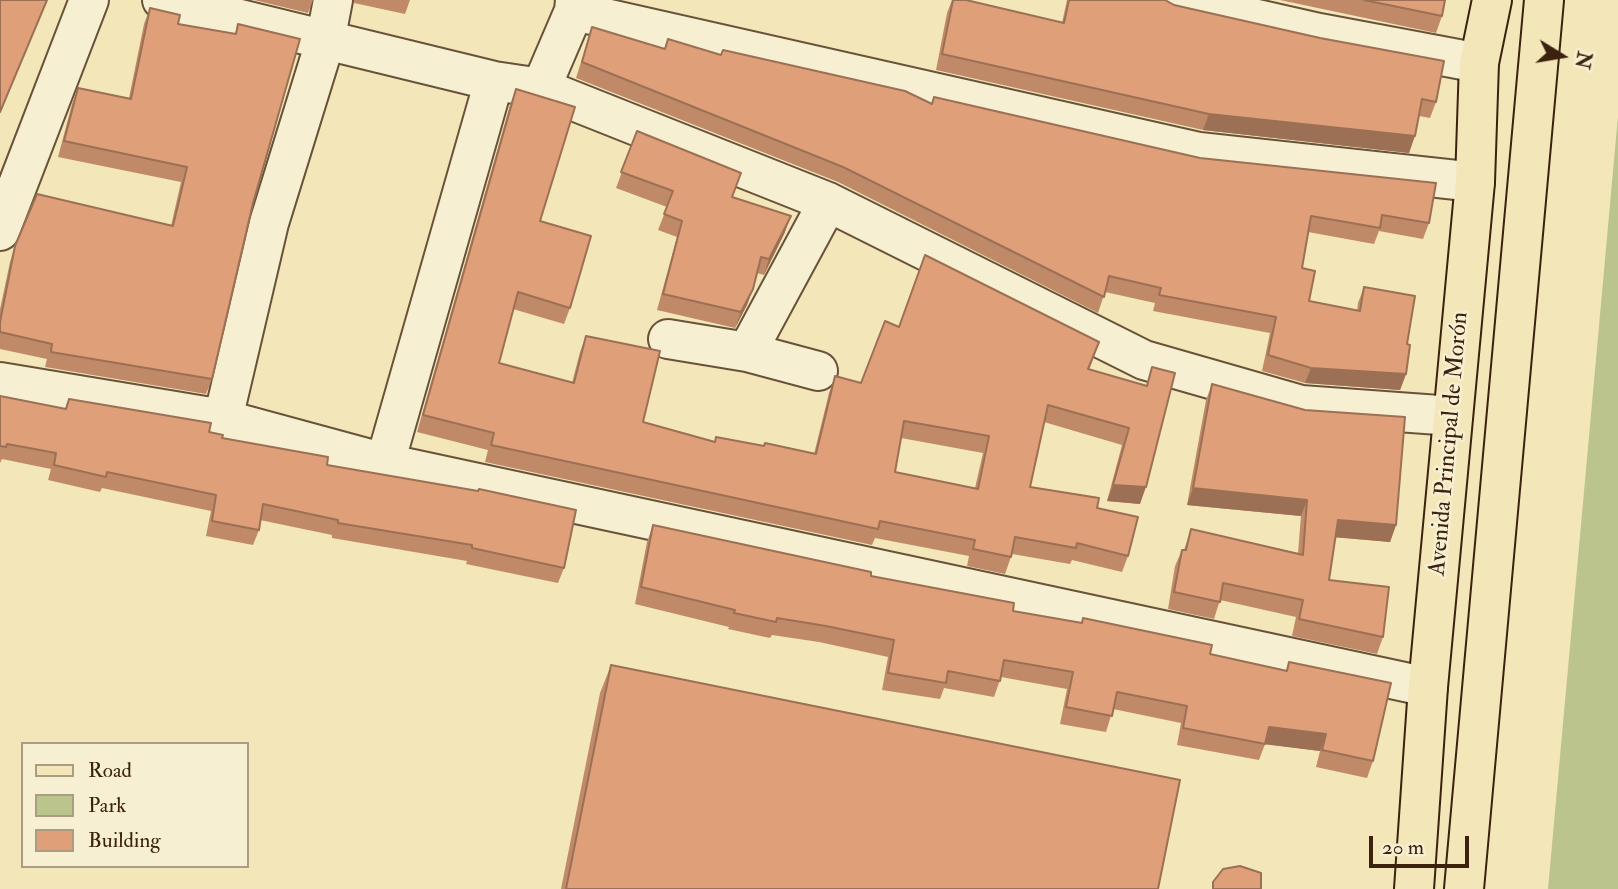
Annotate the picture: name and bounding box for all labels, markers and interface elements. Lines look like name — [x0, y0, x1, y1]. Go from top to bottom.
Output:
north arrow — [1527, 21, 1597, 91]
text: N — [1569, 49, 1596, 71]
street label: Avenida Principal de Morón — [1424, 311, 1476, 577]
legend — [21, 742, 248, 868]
text: Road — [88, 757, 132, 784]
text: Park — [88, 792, 126, 819]
scale bar — [1373, 822, 1473, 866]
text: Building — [88, 827, 161, 854]
text: 20 m — [1382, 834, 1424, 861]

